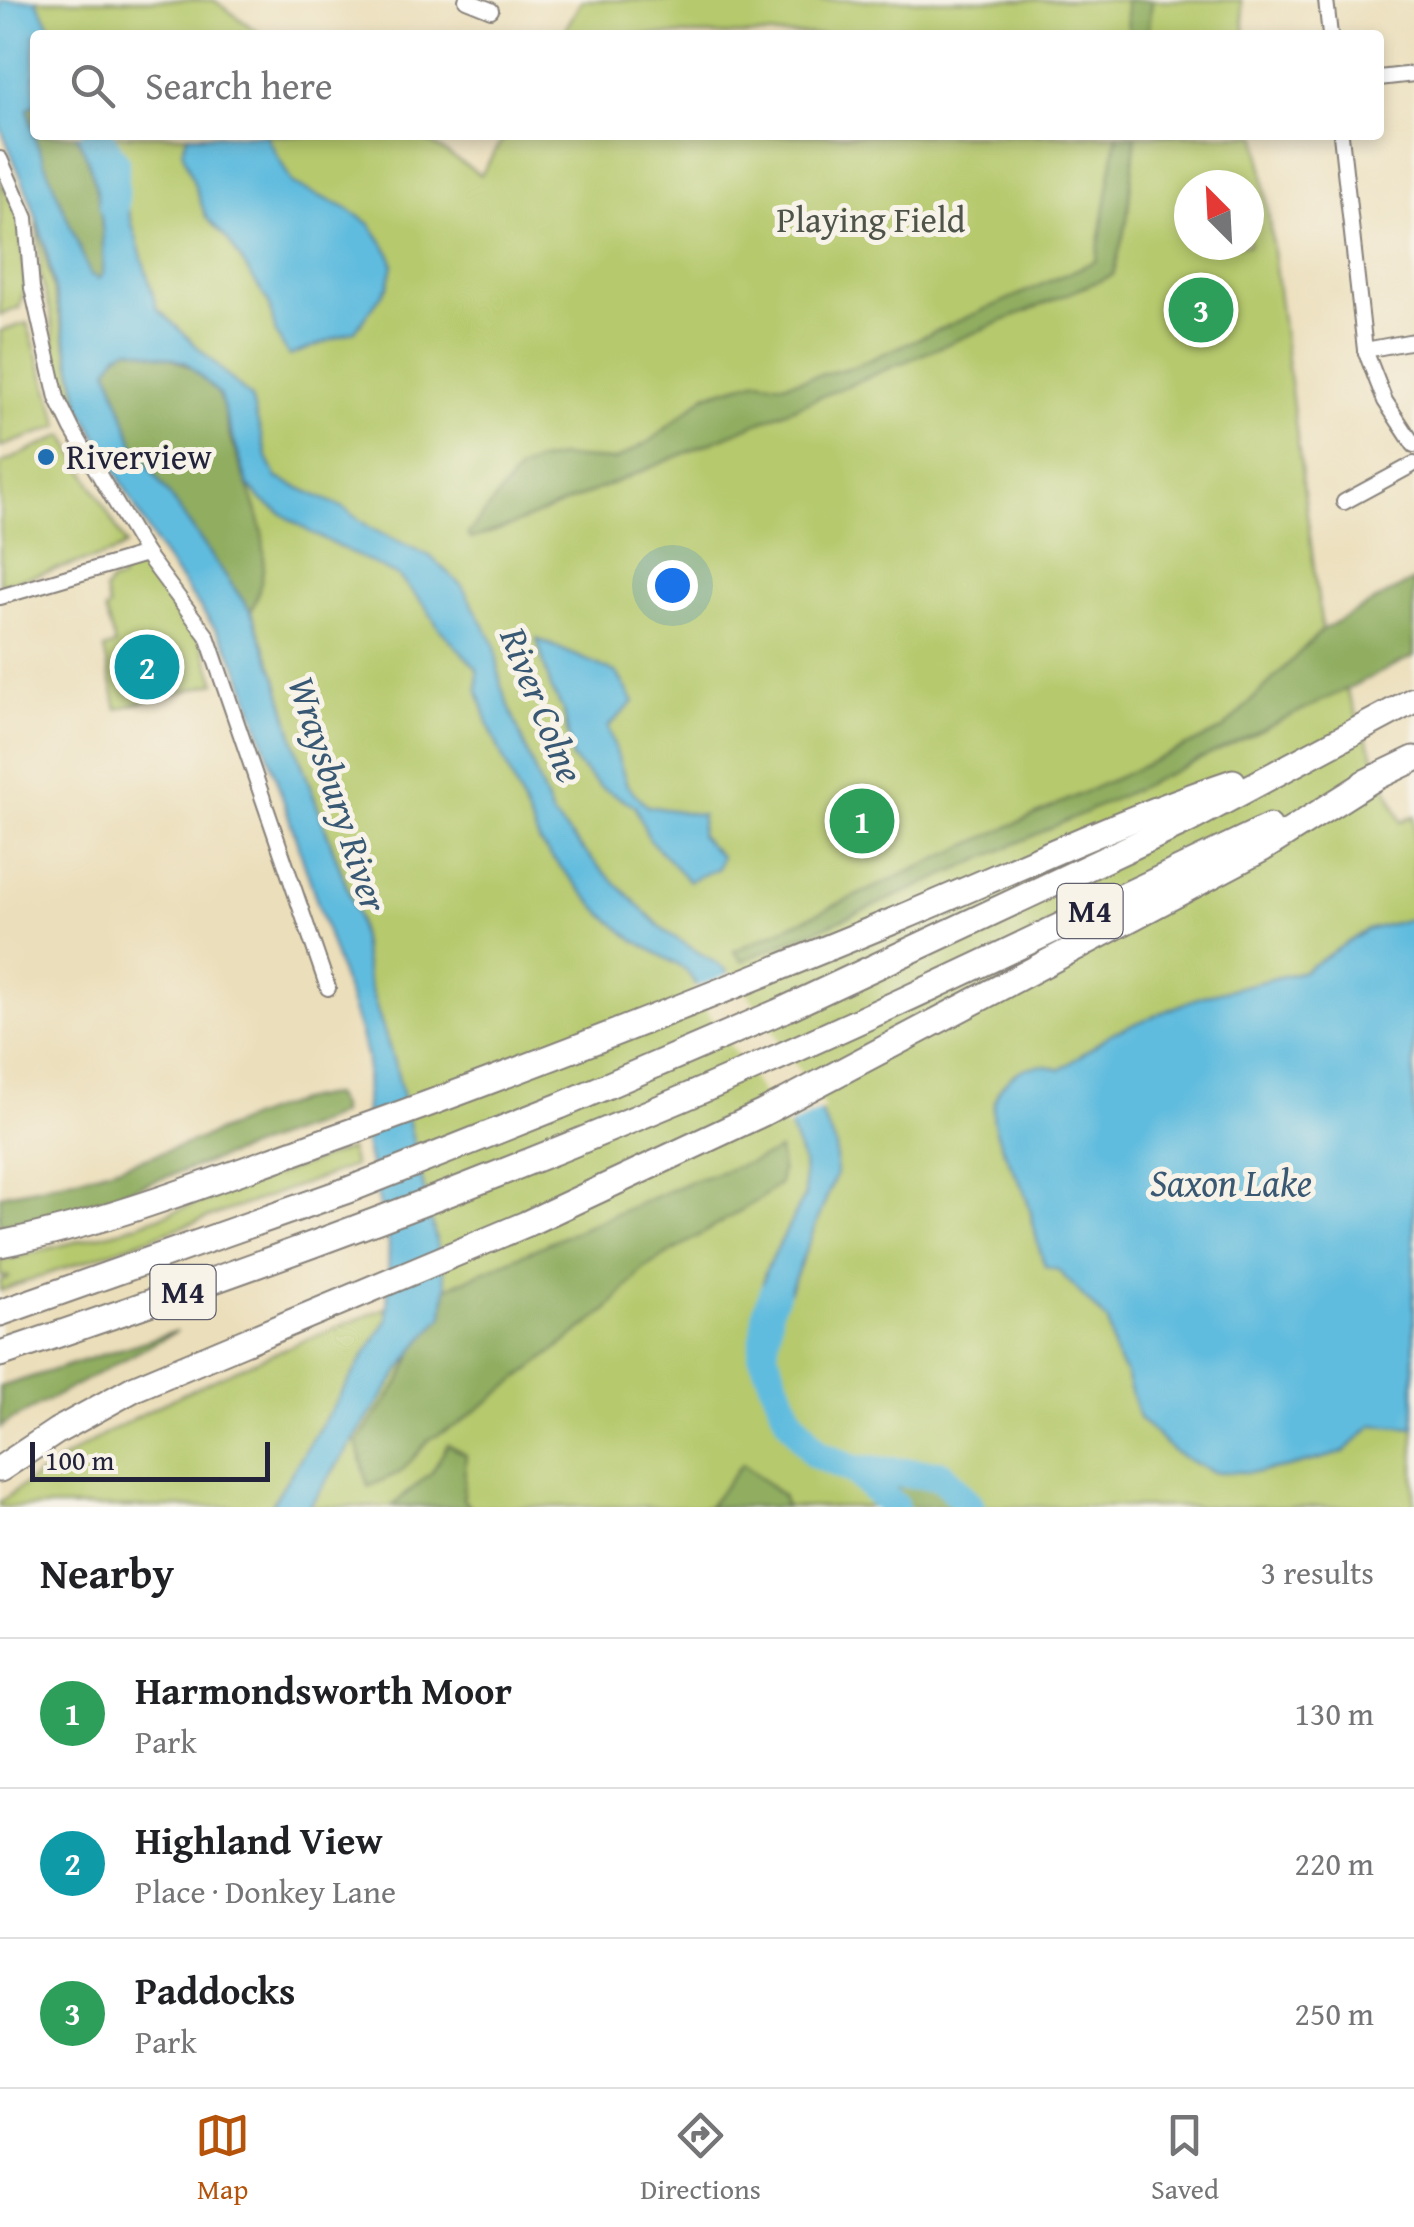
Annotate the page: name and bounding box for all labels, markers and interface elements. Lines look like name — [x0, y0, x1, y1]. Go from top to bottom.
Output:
search box — [30, 30, 1384, 140]
text: Search here — [145, 57, 333, 113]
icon: search — [65, 58, 120, 113]
north arrow — [1174, 170, 1264, 260]
park label: Playing Field — [776, 194, 966, 245]
pin: 3 — [1168, 272, 1234, 348]
place label: Riverview — [66, 431, 212, 482]
marker: Riverview — [35, 446, 57, 468]
your location — [647, 560, 698, 611]
water label: River Colne — [486, 618, 599, 791]
pin: 2 — [114, 630, 180, 704]
water label: Wraysbury River — [275, 669, 404, 920]
pin: 1 — [830, 784, 894, 858]
road number: M4 — [1058, 884, 1122, 938]
water label: Saxon Lake — [1150, 1154, 1312, 1210]
road number: M4 — [150, 1265, 216, 1319]
scale bar — [30, 1437, 270, 1482]
text: 100 m — [45, 1439, 114, 1480]
text: Nearby — [40, 1542, 174, 1603]
text: 3 results — [1261, 1549, 1374, 1596]
text: Harmondsworth Moor — [135, 1662, 512, 1718]
text: 1 — [64, 1690, 81, 1737]
text: 130 m — [1295, 1690, 1374, 1737]
text: Park — [135, 1718, 197, 1765]
text: Highland View — [135, 1812, 383, 1868]
text: 2 — [64, 1840, 81, 1887]
text: 220 m — [1295, 1840, 1374, 1887]
text: Place · Donkey Lane — [135, 1868, 396, 1915]
text: Paddocks — [135, 1962, 295, 2018]
text: 3 — [64, 1990, 81, 2037]
text: 250 m — [1295, 1990, 1374, 2037]
text: Park — [135, 2018, 197, 2065]
tab: Map — [195, 2108, 250, 2209]
tab: Directions — [640, 2108, 761, 2209]
tab: Saved — [1151, 2108, 1219, 2209]

